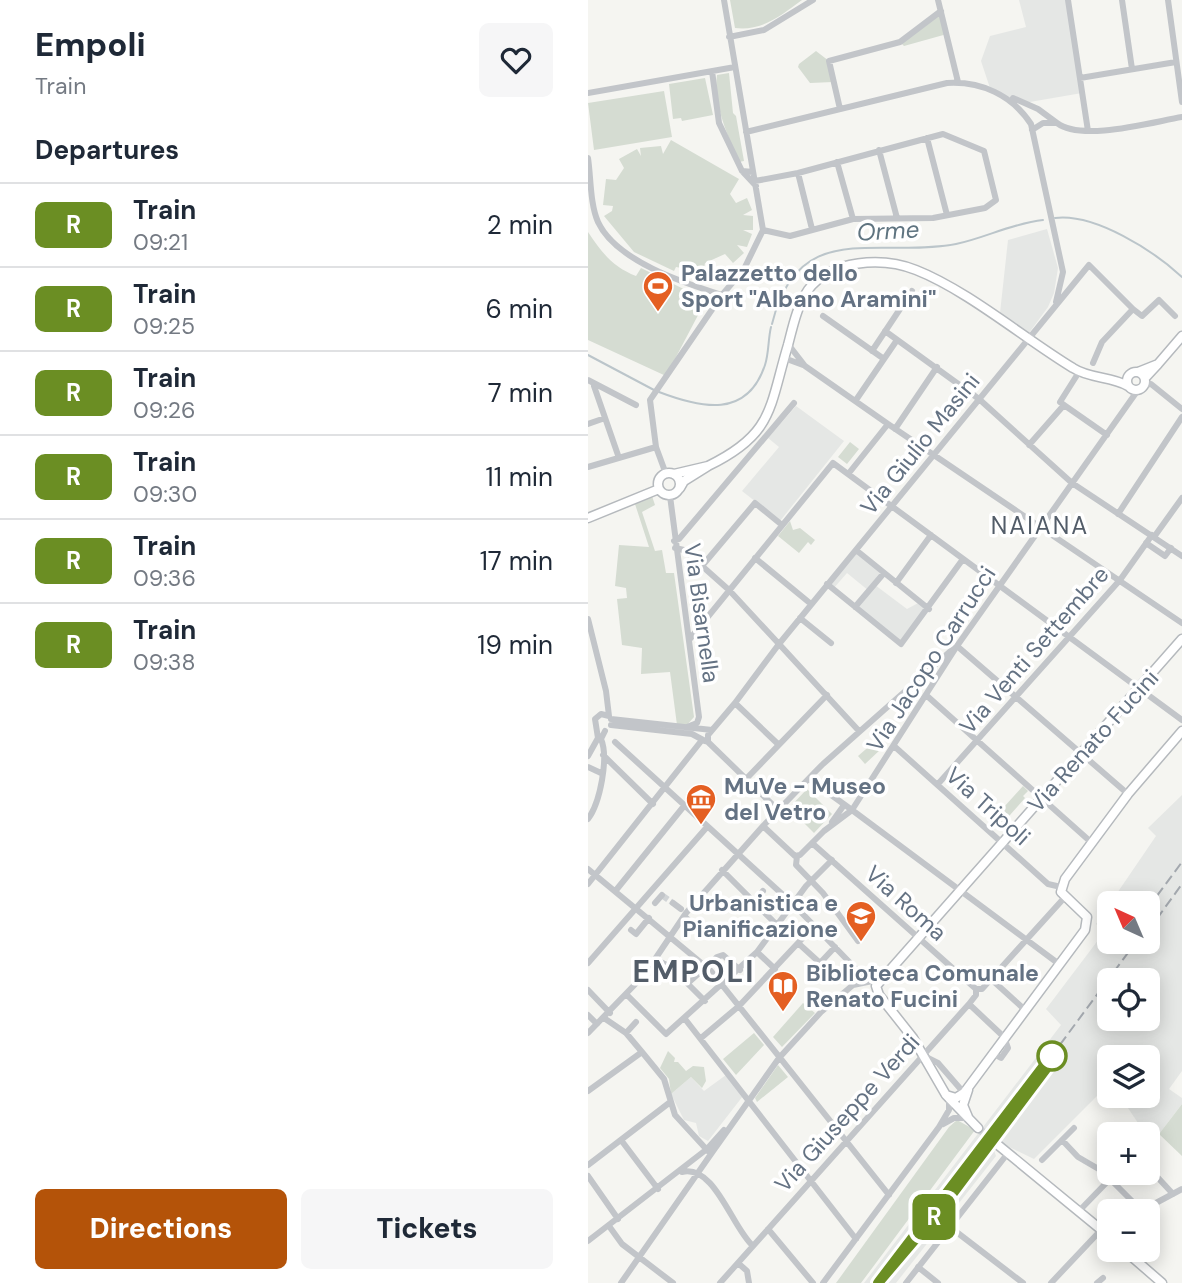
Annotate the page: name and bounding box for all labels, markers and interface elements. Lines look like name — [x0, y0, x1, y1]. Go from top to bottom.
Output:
text: Empoli — [35, 23, 146, 66]
button: heart — [479, 23, 553, 97]
text: Train — [35, 71, 86, 101]
text: Departures — [35, 133, 179, 167]
text: Train — [133, 193, 196, 227]
text: 2 min — [487, 208, 553, 242]
text: R — [66, 209, 81, 240]
water label: Orme — [856, 213, 920, 248]
text: 09:21 — [133, 227, 188, 257]
place label: Palazzetto dello Sport "Albano Aramini" — [681, 258, 936, 314]
sports icon: Palazzetto dello Sport "Albano Aramini" — [641, 269, 675, 313]
text: Train — [133, 277, 196, 311]
text: 6 min — [485, 292, 553, 326]
text: R — [66, 293, 81, 324]
text: 09:25 — [133, 311, 195, 341]
text: Train — [133, 361, 196, 395]
street label: Via Giulio Masini — [854, 367, 986, 521]
text: 7 min — [488, 376, 553, 410]
text: R — [66, 377, 81, 408]
text: 09:26 — [133, 395, 196, 425]
text: Train — [133, 445, 196, 479]
text: 11 min — [486, 460, 553, 494]
text: R — [66, 461, 81, 492]
text: 09:30 — [133, 479, 197, 509]
district label: NAIANA — [991, 510, 1089, 541]
text: Train — [133, 529, 196, 563]
street label: Via Bisarnella — [677, 541, 727, 685]
text: 17 min — [480, 544, 553, 578]
text: R — [66, 545, 81, 576]
street label: Via Jacopo Carrucci — [860, 560, 1002, 758]
street label: Via Venti Settembre — [953, 560, 1115, 740]
text: 09:36 — [133, 563, 196, 593]
text: Train — [133, 613, 196, 647]
text: 19 min — [477, 628, 553, 662]
text: R — [66, 629, 81, 660]
text: 09:38 — [133, 647, 195, 677]
street label: Via Renato Fucini — [1021, 663, 1165, 819]
street label: Via Tripoli — [939, 760, 1037, 852]
place label: MuVe - Museo del Vetro — [724, 771, 886, 827]
museum icon: MuVe - Museo del Vetro — [684, 782, 718, 826]
street label: Via Roma — [859, 859, 953, 947]
place label: Urbanistica e Pianificazione — [682, 888, 838, 944]
north arrow — [1097, 891, 1160, 954]
map controls — [1097, 891, 1160, 1262]
school or university icon: Urbanistica e Pianificazione — [844, 899, 878, 943]
district label: EMPOLI — [633, 952, 755, 991]
place label: Biblioteca Comunale Renato Fucini — [806, 958, 1039, 1014]
button: locate — [1097, 968, 1160, 1031]
library icon: Biblioteca Comunale Renato Fucini — [766, 969, 800, 1013]
street label: Via Giuseppe Verdi — [768, 1027, 926, 1199]
unlabelled marker — [1037, 1041, 1067, 1071]
button: layers — [1097, 1045, 1160, 1108]
button: + — [1097, 1122, 1160, 1185]
button: Directions — [35, 1189, 287, 1269]
button: Tickets — [301, 1189, 553, 1269]
line badge: R — [911, 1194, 957, 1240]
button: − — [1097, 1199, 1160, 1262]
text: R — [926, 1201, 942, 1232]

